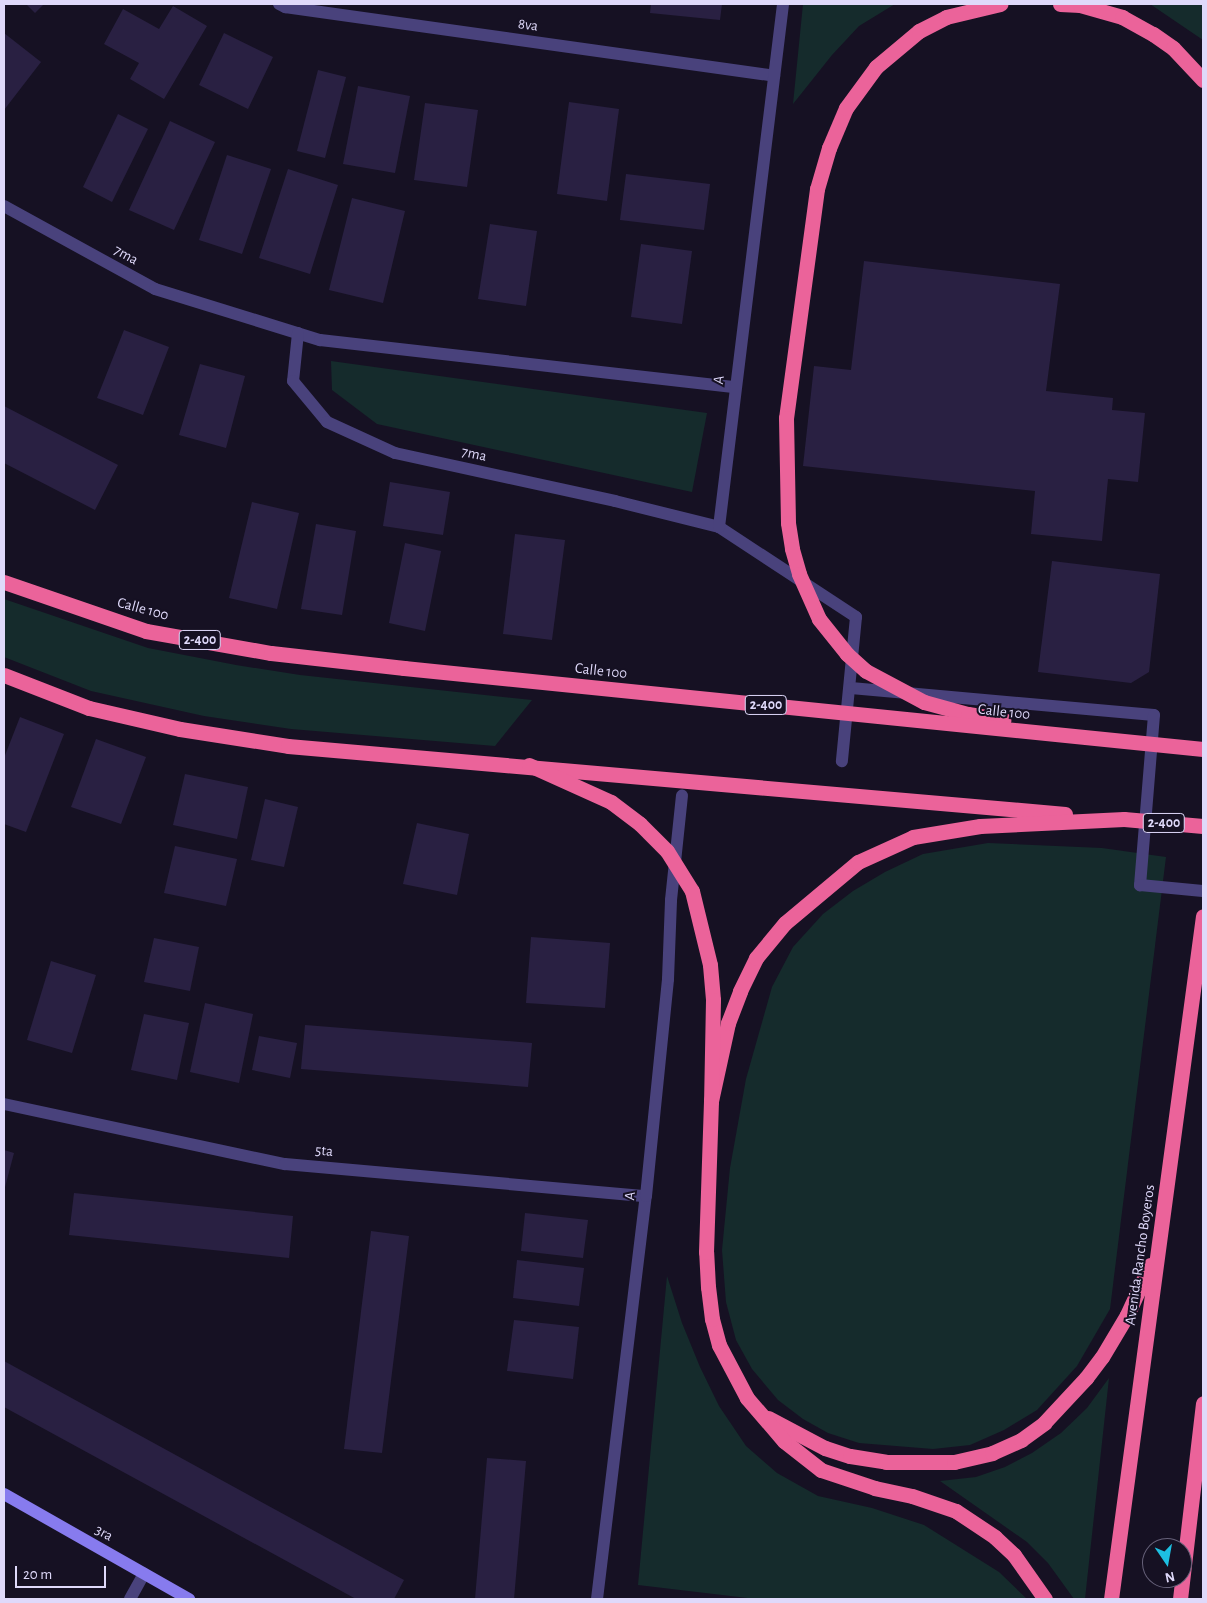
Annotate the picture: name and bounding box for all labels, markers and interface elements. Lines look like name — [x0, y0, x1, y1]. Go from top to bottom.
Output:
street label: 8va — [517, 15, 539, 35]
street label: 7ma — [111, 241, 141, 269]
street label: A — [710, 375, 728, 385]
street label: 7ma — [460, 443, 488, 465]
street label: Calle 100 — [115, 594, 171, 624]
road number: 2-400 — [179, 628, 221, 652]
street label: Calle 100 — [574, 659, 628, 683]
road number: 2-400 — [745, 694, 787, 716]
street label: Calle 100 — [977, 700, 1031, 724]
road number: 2-400 — [1143, 811, 1185, 834]
street label: 5ta — [314, 1141, 334, 1161]
street label: Avenida Rancho Boyeros — [1121, 1184, 1159, 1326]
street label: A — [621, 1191, 639, 1201]
street label: 3ra — [92, 1521, 116, 1545]
north arrow — [1142, 1538, 1192, 1588]
scale bar — [18, 1556, 109, 1588]
text: 20 m — [23, 1567, 52, 1582]
text: N — [1164, 1569, 1176, 1585]

